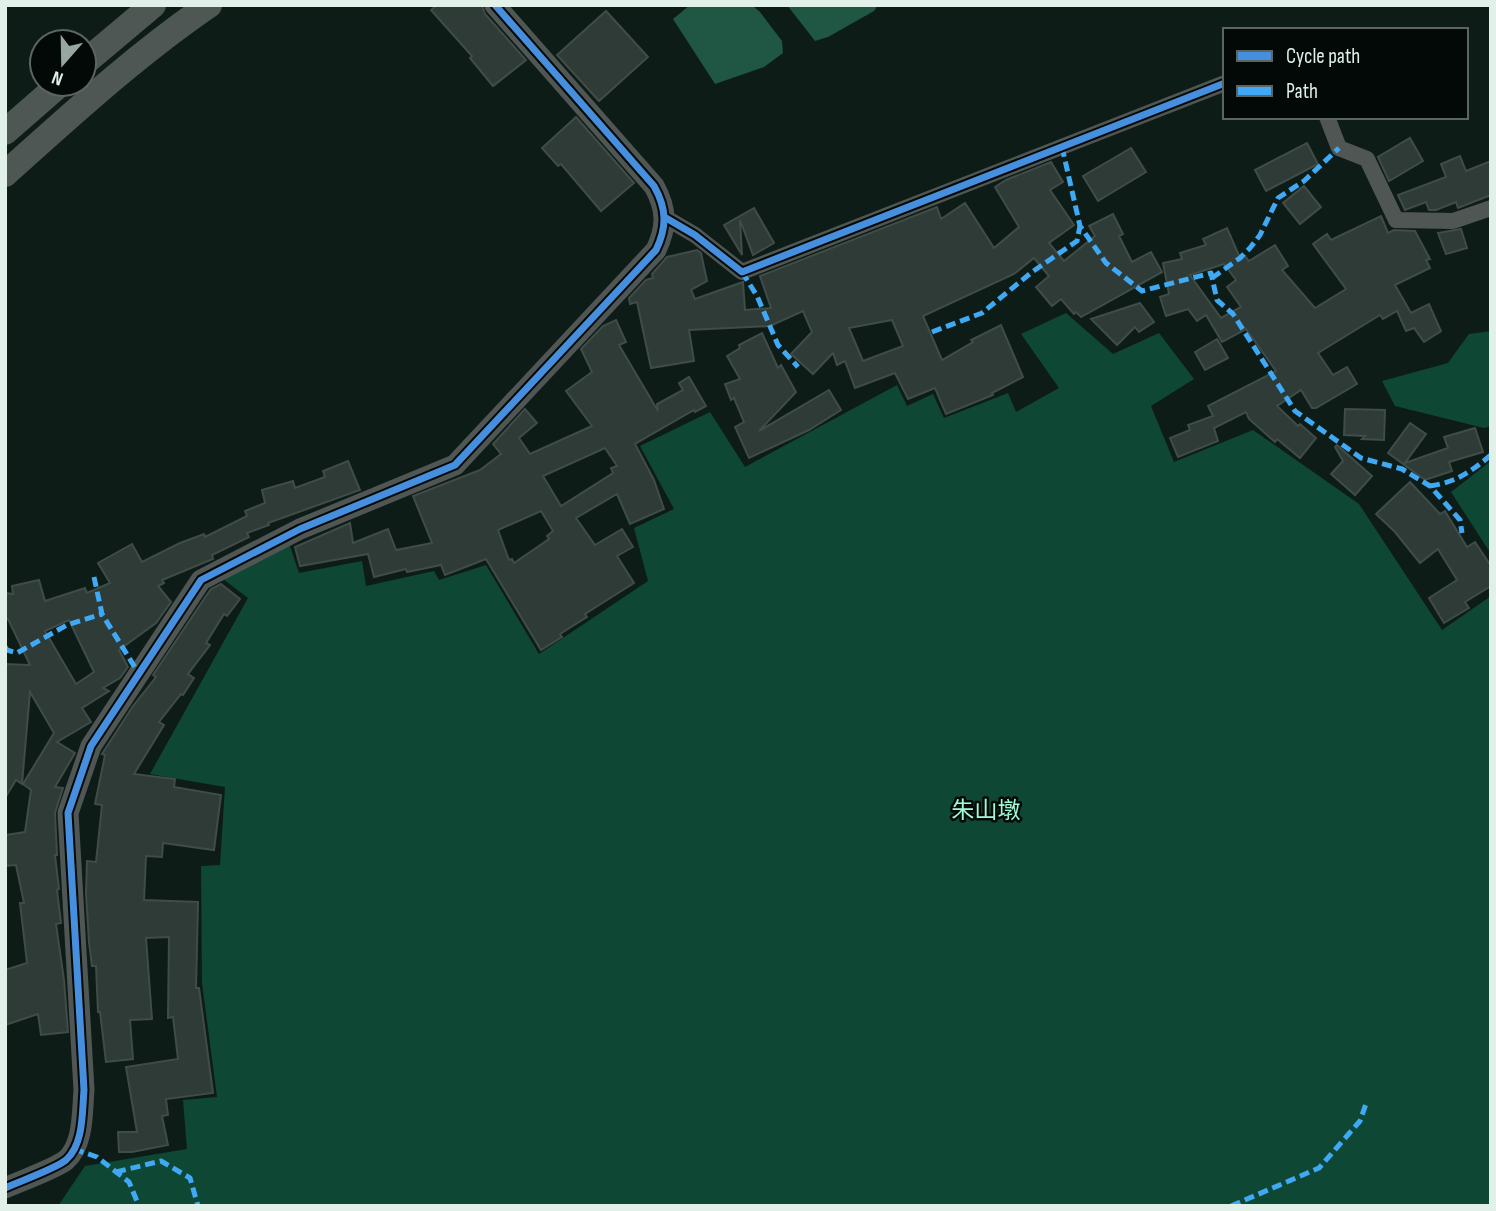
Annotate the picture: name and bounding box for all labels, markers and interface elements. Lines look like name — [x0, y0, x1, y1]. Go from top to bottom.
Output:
north arrow — [28, 28, 98, 98]
legend — [1223, 28, 1468, 119]
text: Cycle path — [1286, 44, 1360, 69]
text: N — [49, 65, 66, 90]
text: Path — [1286, 79, 1318, 104]
park label: 朱山墩 — [952, 797, 1021, 825]

